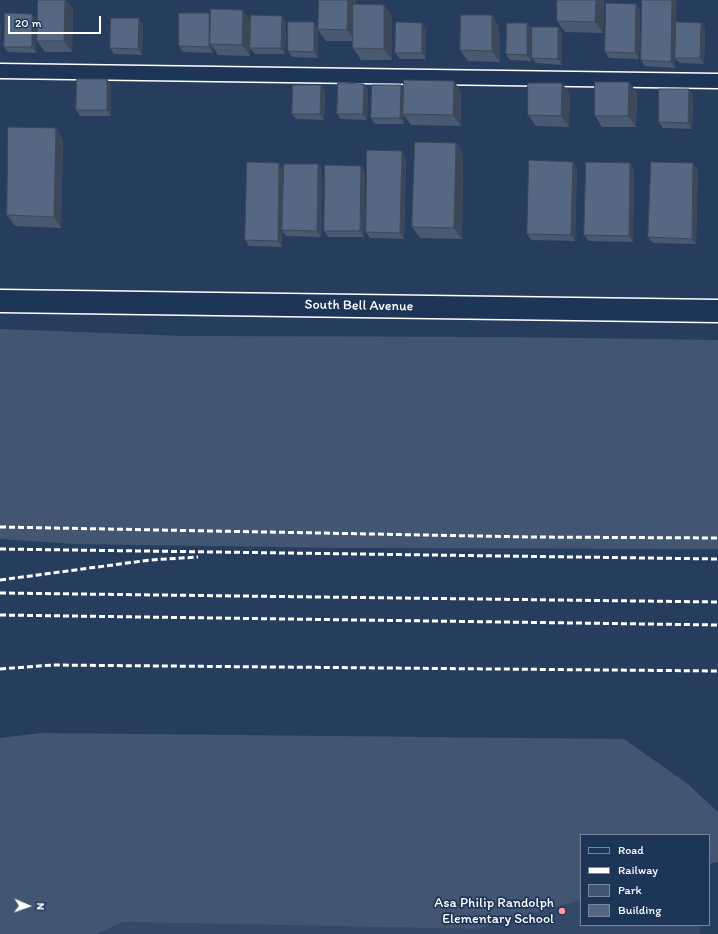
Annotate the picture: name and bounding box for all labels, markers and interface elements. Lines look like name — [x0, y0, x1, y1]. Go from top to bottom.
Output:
scale bar — [10, 8, 103, 34]
text: 20 m — [15, 16, 42, 30]
street label: South Bell Avenue — [304, 297, 414, 315]
legend — [580, 834, 710, 926]
text: Road — [618, 843, 644, 857]
text: Railway — [618, 863, 658, 877]
text: Park — [618, 883, 642, 897]
north arrow — [8, 886, 48, 926]
place label: Asa Philip Randolph Elementary School — [434, 895, 554, 928]
text: N — [34, 902, 47, 910]
text: Building — [618, 903, 661, 917]
marker: Asa Philip Randolph Elementary School — [557, 906, 567, 916]

